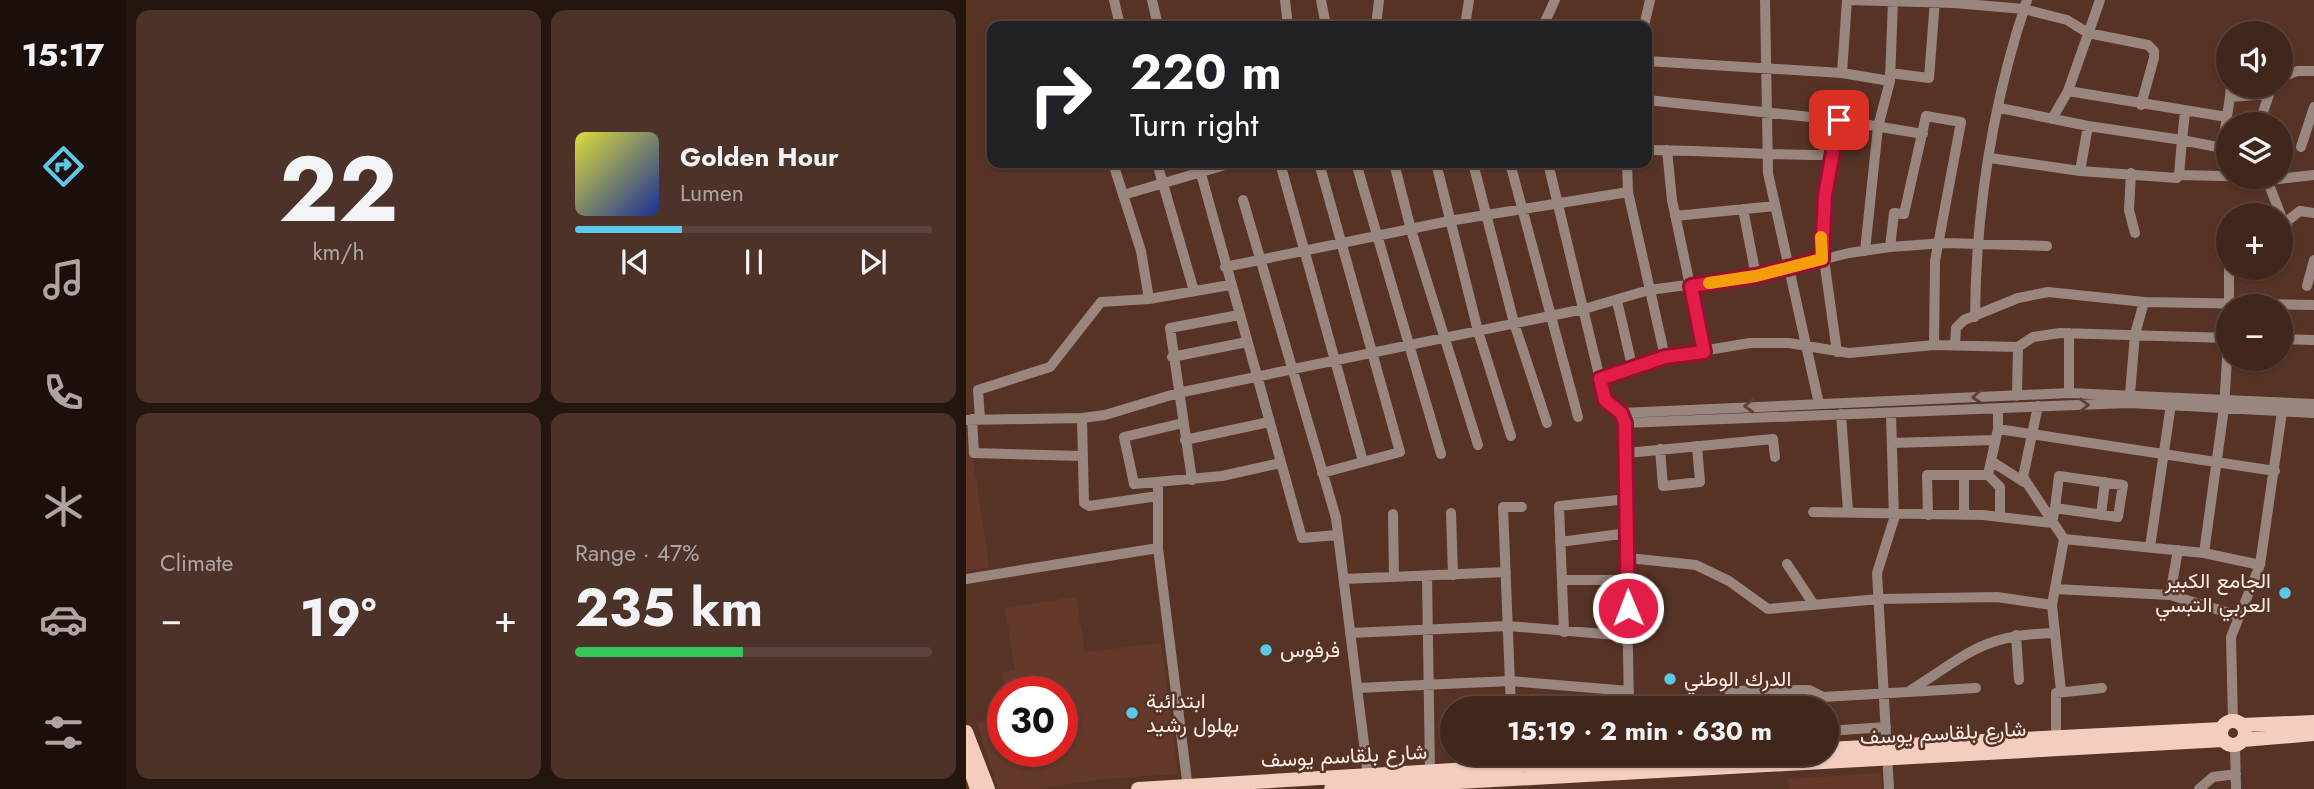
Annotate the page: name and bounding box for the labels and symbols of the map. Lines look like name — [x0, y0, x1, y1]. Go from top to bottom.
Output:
pin — [1809, 90, 1869, 150]
one-way arrow — [1971, 390, 1982, 405]
one-way arrow — [2079, 397, 2090, 412]
one-way arrow — [1744, 399, 1755, 414]
place label: الجامع الكبير العربي التبسي — [2155, 566, 2271, 622]
position arrow — [1591, 571, 1665, 645]
marker: الجامع الكبير العربي التبسي — [2277, 585, 2293, 601]
place label: فرفوس — [1280, 635, 1340, 665]
marker: فرفوس — [1258, 642, 1274, 658]
place label: الدرك الوطني — [1684, 664, 1791, 696]
marker: الدرك الوطني — [1662, 671, 1678, 687]
speed limit sign: 30 — [987, 676, 1078, 767]
place label: ابتدائية بهلول رشيد — [1146, 686, 1239, 740]
marker: ابتدائية بهلول رشيد — [1124, 705, 1140, 721]
street label: شارع بلقاسم يوسف — [1859, 714, 2027, 752]
street label: شارع بلقاسم يوسف — [1260, 737, 1428, 775]

